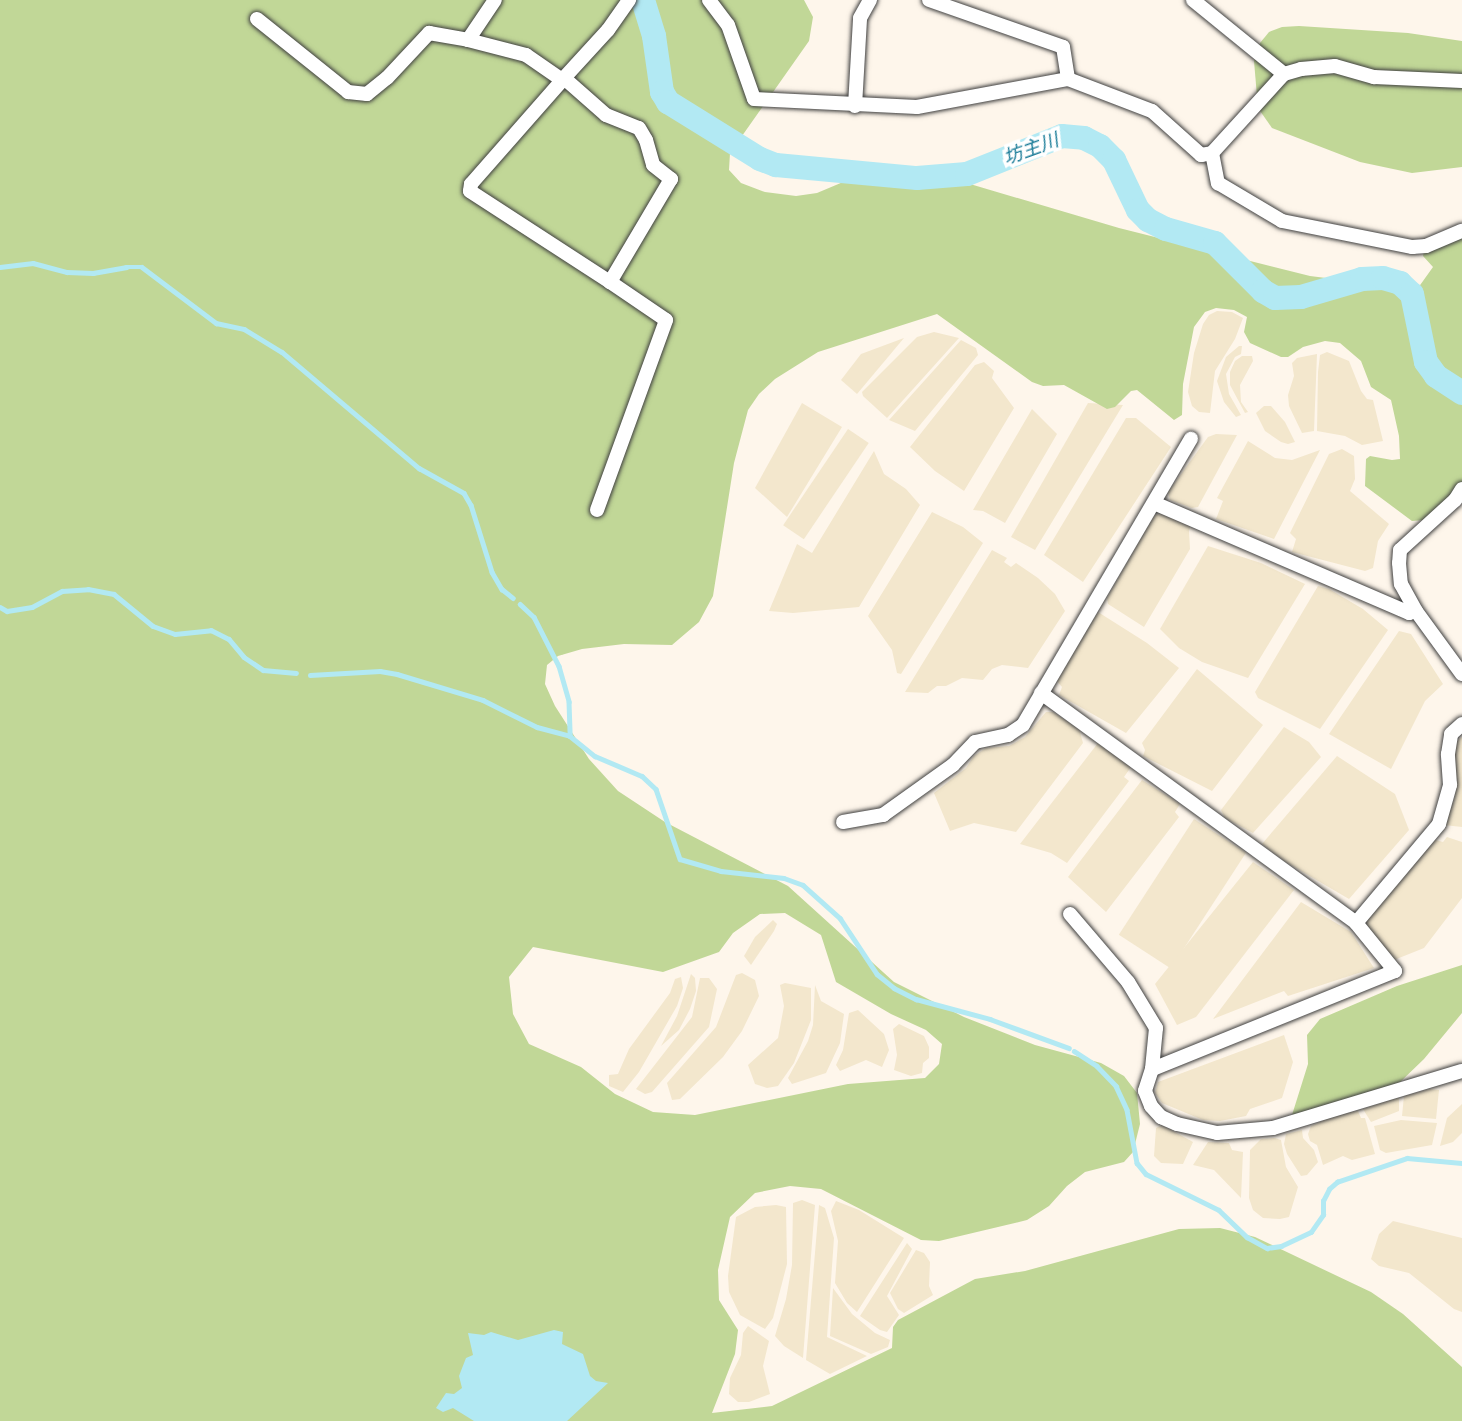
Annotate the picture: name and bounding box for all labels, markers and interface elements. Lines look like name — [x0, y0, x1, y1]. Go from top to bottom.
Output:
water label: 坊主川 — [1000, 129, 1062, 169]

